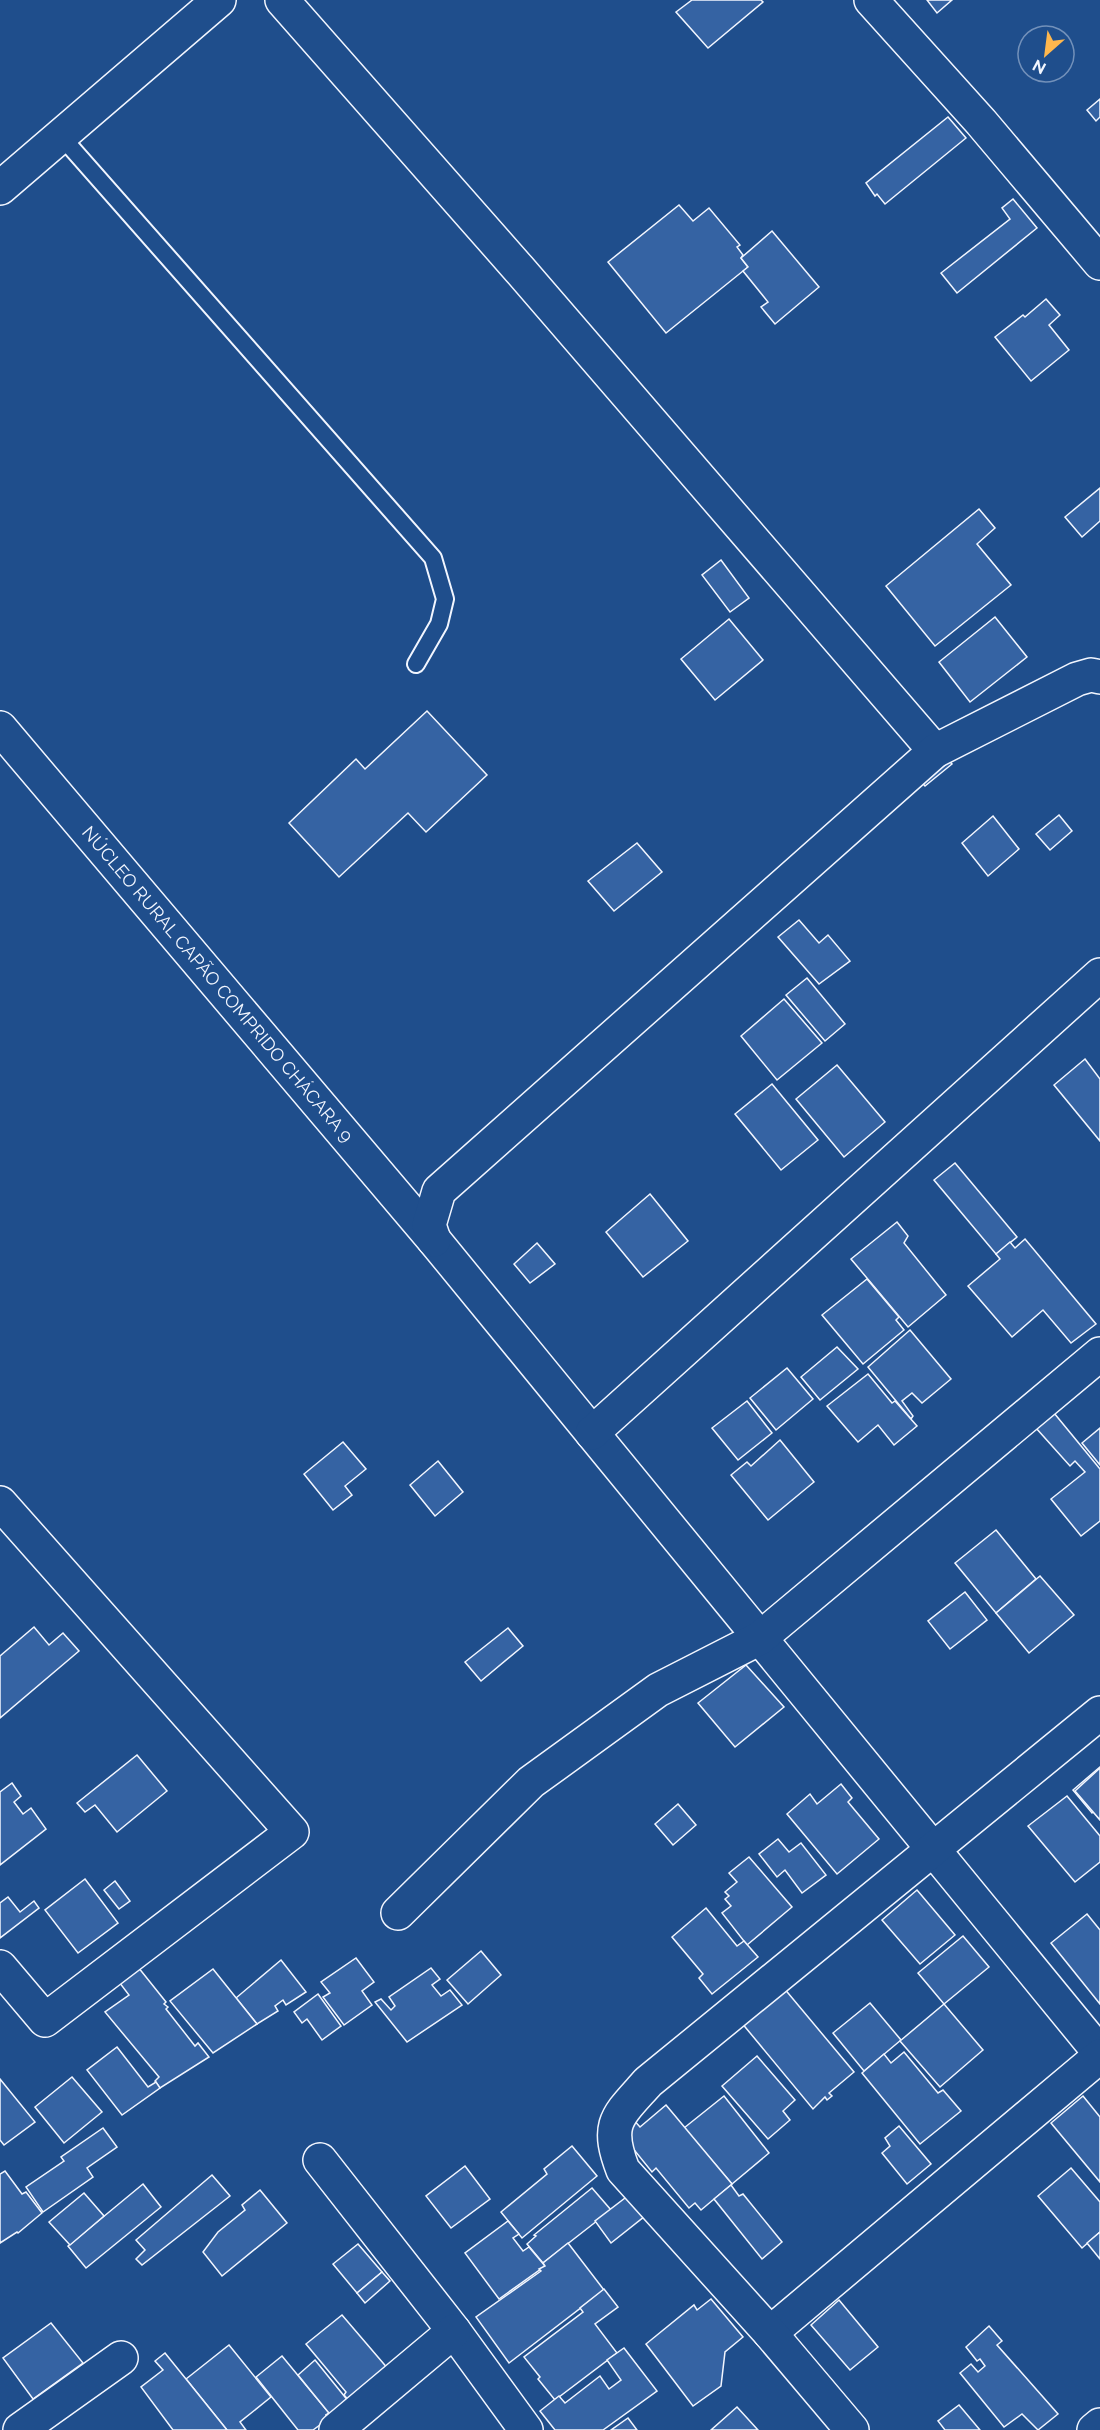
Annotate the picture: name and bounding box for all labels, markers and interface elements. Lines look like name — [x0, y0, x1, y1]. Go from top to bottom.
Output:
north arrow — [1016, 24, 1076, 84]
text: N — [1029, 56, 1049, 78]
street label: NÚCLEO RURAL CAPÃO COMPRIDO CHÁCARA 9 — [78, 822, 357, 1146]

